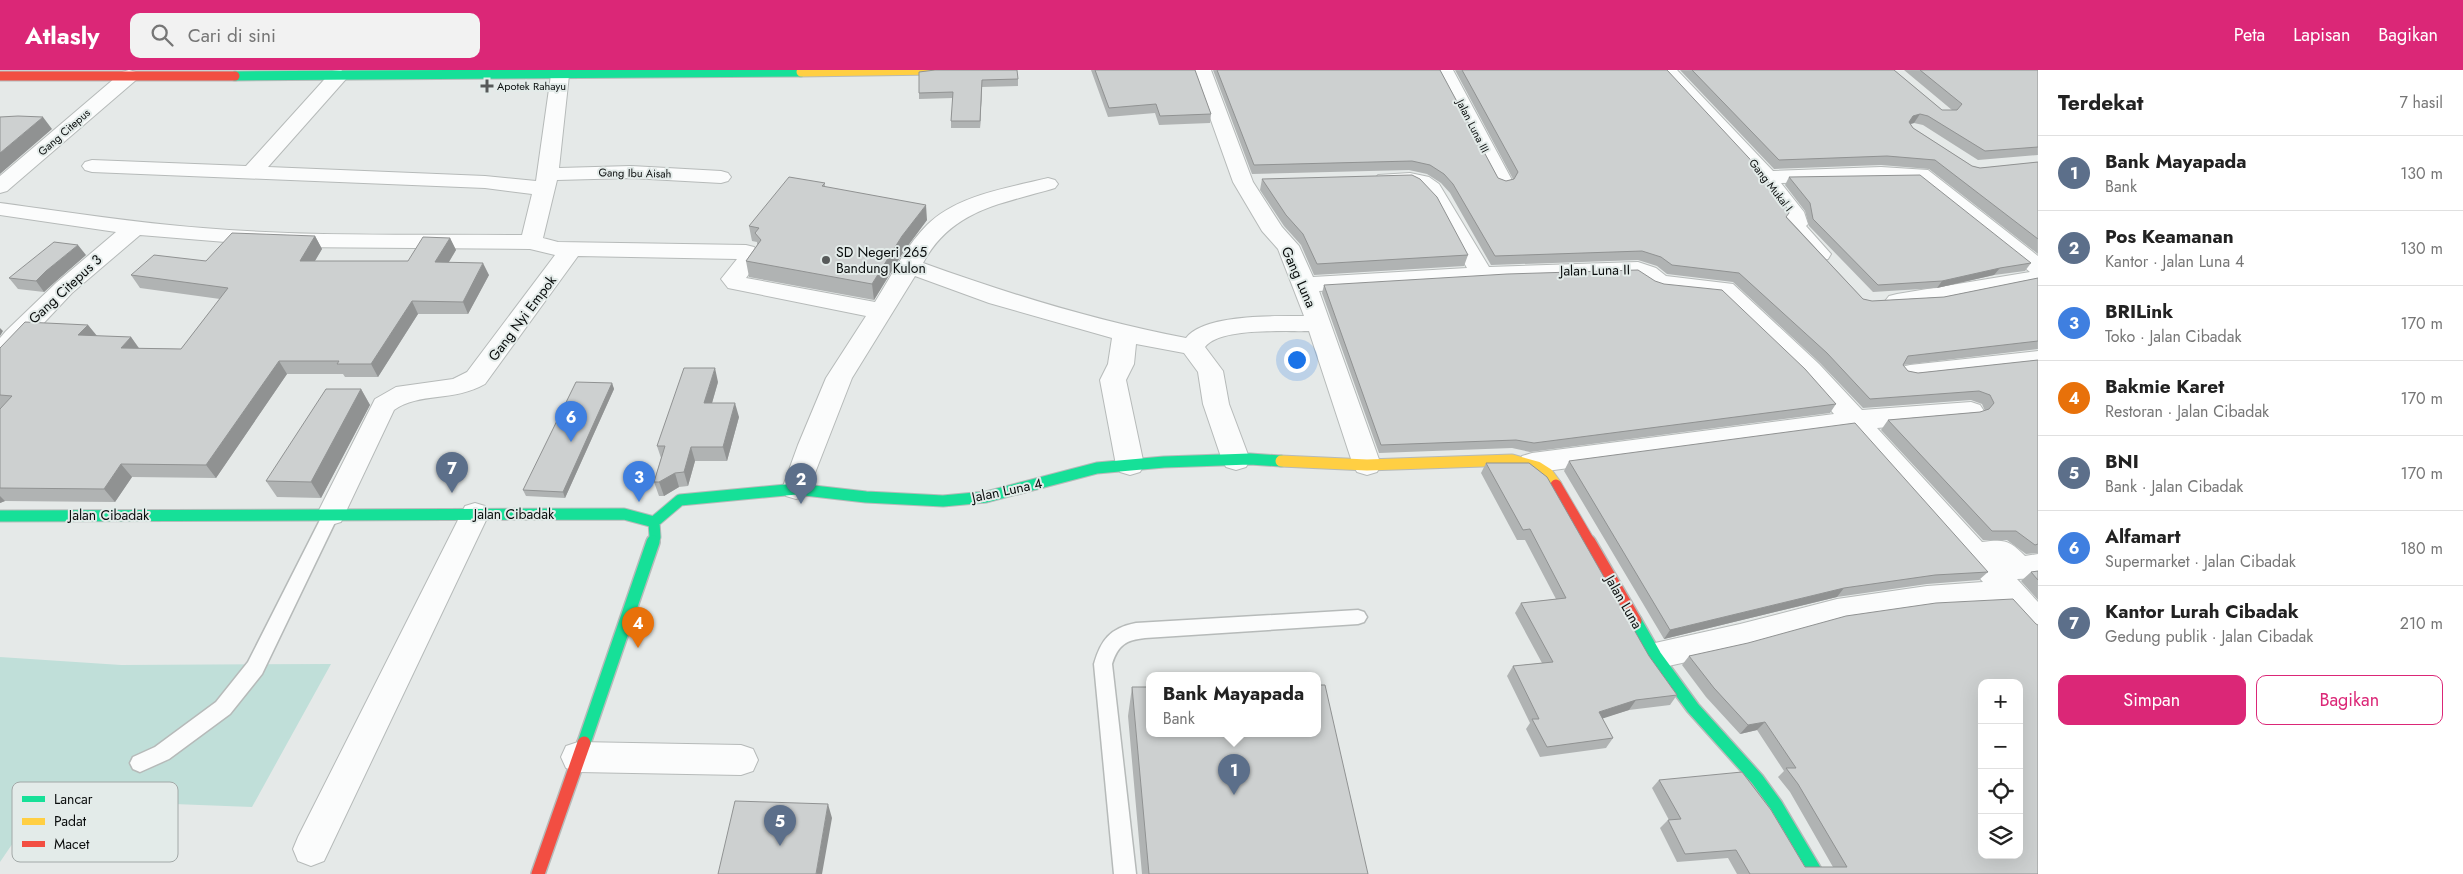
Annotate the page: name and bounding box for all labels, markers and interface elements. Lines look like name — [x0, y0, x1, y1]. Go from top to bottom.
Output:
search box — [130, 13, 480, 58]
text: Atlasly — [25, 18, 100, 53]
icon: search — [148, 21, 176, 49]
text: Cari di sini — [188, 22, 276, 49]
text: Peta — [2234, 22, 2265, 48]
text: Lapisan — [2293, 22, 2350, 48]
text: Bagikan — [2378, 22, 2438, 48]
place label: Apotek Rahayu — [497, 78, 566, 94]
marker: Apotek Rahayu — [481, 80, 493, 92]
text: Terdekat — [2058, 88, 2143, 118]
text: 7 hasil — [2399, 91, 2443, 114]
street label: Jalan Luna III — [1452, 95, 1493, 155]
street label: Gang Citepus — [34, 104, 94, 159]
text: Bank Mayapada — [2105, 148, 2247, 175]
street label: Gang Mukal I — [1745, 155, 1797, 215]
text: 1 — [2070, 162, 2078, 185]
text: 130 m — [2400, 162, 2443, 185]
street label: Gang Ibu Aisah — [598, 164, 672, 182]
text: Bank — [2105, 175, 2137, 198]
text: Pos Keamanan — [2105, 223, 2234, 250]
text: 2 — [2069, 237, 2079, 260]
text: 130 m — [2400, 237, 2443, 260]
place label: SD Negeri 265 Bandung Kulon — [836, 242, 927, 278]
street label: Gang Luna — [1277, 243, 1321, 311]
street label: Gang Citepus 3 — [24, 249, 106, 328]
text: Kantor · Jalan Luna 4 — [2105, 250, 2244, 273]
marker: SD Negeri 265 Bandung Kulon — [820, 254, 832, 266]
street label: Jalan Luna II — [1558, 259, 1630, 281]
street label: Gang Nyi Empok — [483, 270, 561, 365]
text: BRILink — [2105, 298, 2173, 325]
text: 3 — [2069, 312, 2079, 335]
text: 170 m — [2401, 312, 2443, 335]
text: Toko · Jalan Cibadak — [2105, 325, 2241, 348]
your location — [1284, 347, 1310, 373]
text: Bakmie Karet — [2105, 373, 2224, 400]
text: 4 — [2068, 387, 2080, 410]
text: 170 m — [2401, 387, 2443, 410]
text: Restoran · Jalan Cibadak — [2105, 400, 2269, 423]
pin: 6 — [555, 401, 587, 442]
text: BNI — [2105, 448, 2139, 475]
pin: 7 — [436, 452, 468, 493]
pin: 3 — [623, 461, 655, 502]
text: 5 — [2069, 462, 2079, 485]
text: 170 m — [2401, 462, 2443, 485]
pin: 2 — [785, 463, 817, 504]
street label: Jalan Luna 4 — [968, 473, 1044, 508]
text: Bank · Jalan Cibadak — [2105, 475, 2243, 498]
street label: Jalan Cibadak — [472, 504, 555, 524]
street label: Jalan Cibadak — [67, 505, 150, 525]
text: Alfamart — [2105, 523, 2181, 550]
text: 6 — [2069, 537, 2079, 560]
text: 180 m — [2400, 537, 2443, 560]
text: Supermarket · Jalan Cibadak — [2105, 550, 2296, 573]
street label: Jalan Luna — [1600, 570, 1647, 633]
text: Kantor Lurah Cibadak — [2105, 598, 2299, 625]
pin: 4 — [622, 607, 654, 648]
text: 7 — [2069, 612, 2079, 635]
text: 210 m — [2400, 612, 2443, 635]
text: Gedung publik · Jalan Cibadak — [2105, 625, 2313, 648]
popup — [1146, 672, 1321, 737]
button: Simpan — [2058, 675, 2246, 725]
button: Bagikan — [2256, 675, 2443, 725]
map controls — [1978, 679, 2023, 859]
button: + — [1978, 679, 2023, 724]
text: Bank Mayapada — [1163, 680, 1304, 707]
text: Bank — [1163, 707, 1195, 730]
button: − — [1978, 724, 2023, 769]
pin: 1 — [1218, 754, 1250, 795]
button: locate — [1978, 769, 2023, 814]
legend — [12, 782, 178, 862]
text: Lancar — [54, 789, 93, 809]
pin: 5 — [764, 805, 796, 846]
text: Padat — [54, 811, 87, 831]
button: layers — [1978, 814, 2023, 859]
text: Macet — [54, 834, 90, 854]

